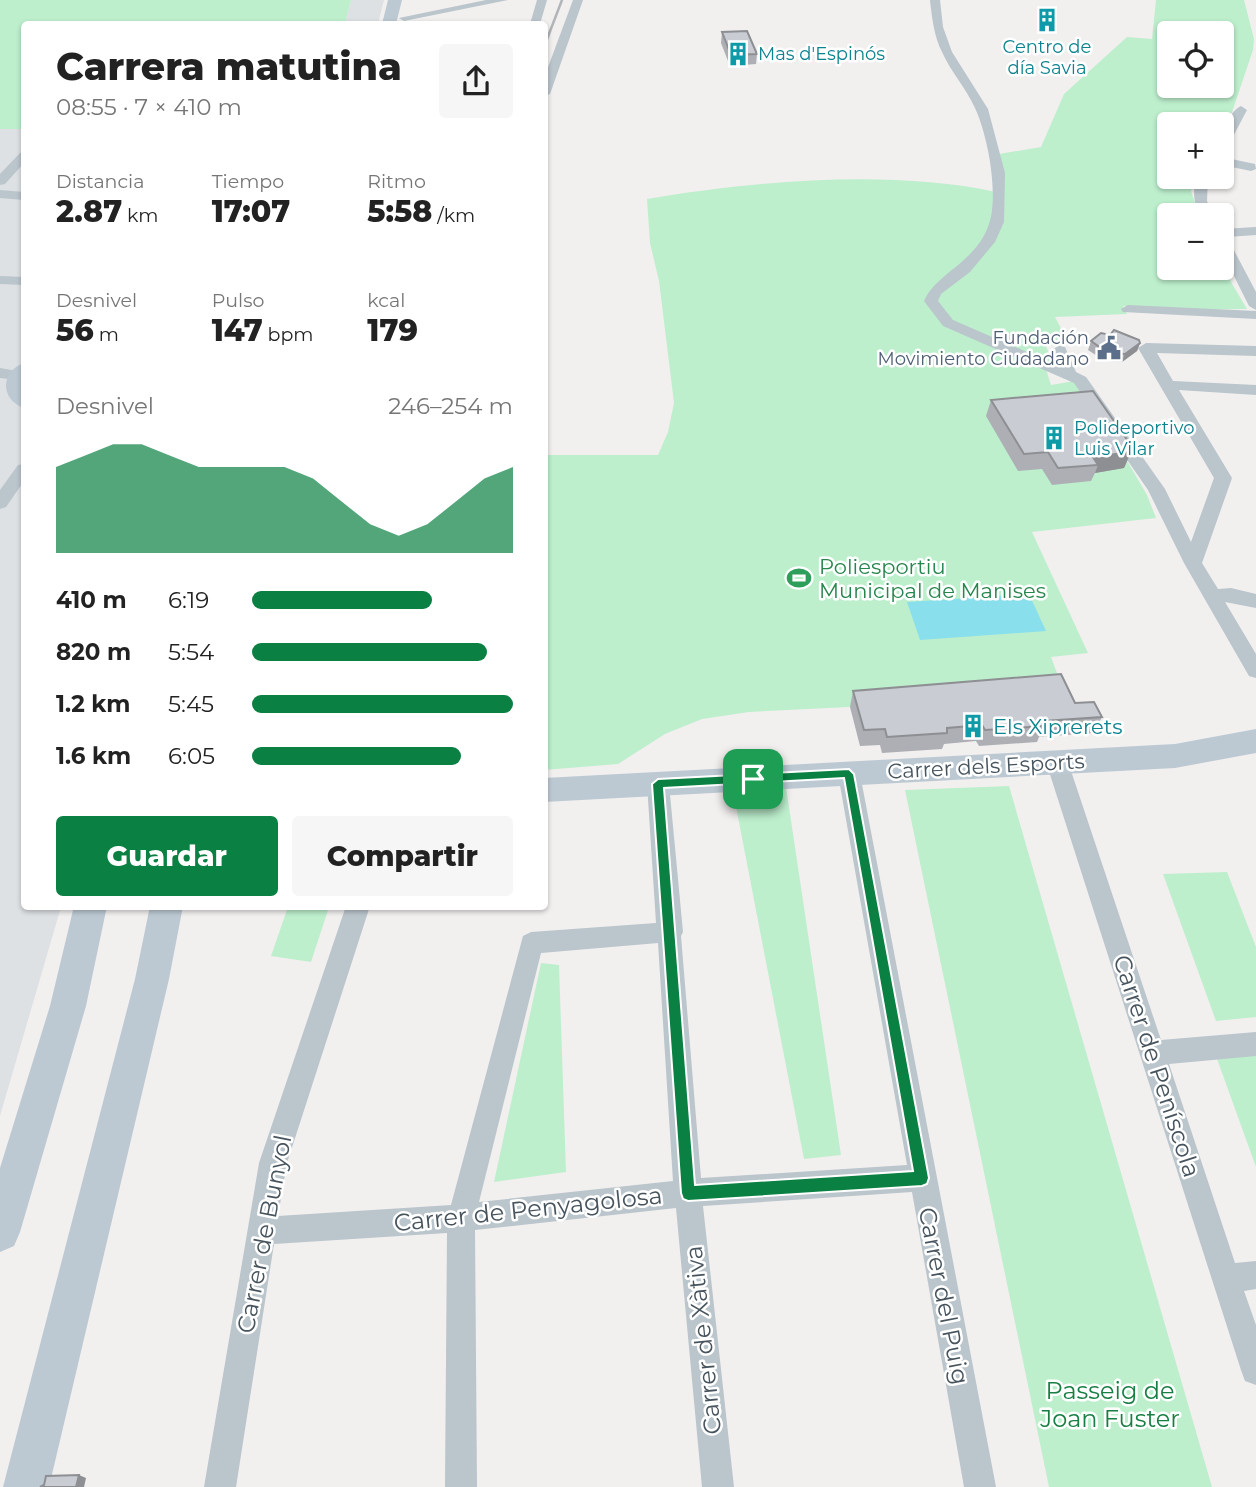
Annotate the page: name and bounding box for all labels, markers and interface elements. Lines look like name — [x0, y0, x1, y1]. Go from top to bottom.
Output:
building icon: Centro de día Savia — [1033, 6, 1061, 34]
map controls — [1157, 21, 1234, 280]
button: locate — [1157, 21, 1234, 98]
place label: Centro de día Savia — [1003, 36, 1092, 79]
building icon: Mas d'Espinós — [724, 40, 752, 68]
text: Carrera matutina — [56, 43, 402, 90]
place label: Mas d'Espinós — [758, 43, 885, 65]
button: share — [439, 44, 513, 118]
text: 08:55 · 7 × 410 m — [56, 93, 242, 121]
button: + — [1157, 112, 1234, 189]
text: Distancia — [56, 170, 144, 193]
text: Tiempo — [212, 170, 284, 193]
text: Ritmo — [367, 170, 426, 193]
text: 2.87 — [56, 193, 122, 230]
text: 17:07 — [212, 193, 290, 230]
text: 5:58 — [367, 193, 432, 230]
button: − — [1157, 203, 1234, 280]
text: km — [122, 204, 158, 227]
text: /km — [432, 204, 475, 227]
text: Desnivel — [56, 289, 137, 312]
text: Pulso — [212, 289, 264, 312]
text: kcal — [367, 289, 405, 312]
text: 56 — [56, 312, 94, 349]
text: 147 — [212, 312, 263, 349]
text: 179 — [367, 312, 418, 349]
text: m — [94, 323, 119, 346]
text: bpm — [263, 323, 314, 346]
place label: Fundación Movimiento Ciudadano — [877, 327, 1089, 370]
public building icon: Fundación Movimiento Ciudadano — [1095, 334, 1123, 362]
text: Desnivel — [56, 392, 154, 420]
text: 246–254 m — [388, 392, 513, 420]
place label: Polideportivo Luis Vilar — [1074, 417, 1195, 460]
building icon: Polideportivo Luis Vilar — [1040, 424, 1068, 452]
place label: Poliesportiu Municipal de Manises — [819, 554, 1046, 603]
sports icon: Poliesportiu Municipal de Manises — [785, 564, 813, 592]
text: 410 m — [56, 586, 127, 614]
text: 6:19 — [168, 586, 209, 614]
text: 820 m — [56, 638, 131, 666]
text: 5:54 — [168, 638, 214, 666]
text: 1.2 km — [56, 690, 130, 718]
text: 5:45 — [168, 690, 214, 718]
building icon: Els Xiprerets — [959, 712, 987, 740]
place label: Els Xiprerets — [993, 714, 1123, 739]
text: 1.6 km — [56, 742, 131, 770]
text: 6:05 — [168, 742, 215, 770]
street label: Carrer dels Esports — [887, 748, 1085, 784]
pin — [723, 749, 783, 809]
icon: arrive — [734, 760, 772, 798]
button: Guardar — [56, 816, 278, 896]
button: Compartir — [292, 816, 513, 896]
street label: Carrer de Peníscola — [1107, 951, 1207, 1181]
street label: Carrer de Bunyol — [231, 1132, 297, 1336]
street label: Carrer de Penyagolosa — [392, 1180, 664, 1238]
street label: Carrer del Puig — [913, 1205, 975, 1387]
street label: Carrer de Xàtiva — [679, 1244, 727, 1436]
park label: Passeig de Joan Fuster — [1039, 1376, 1180, 1433]

